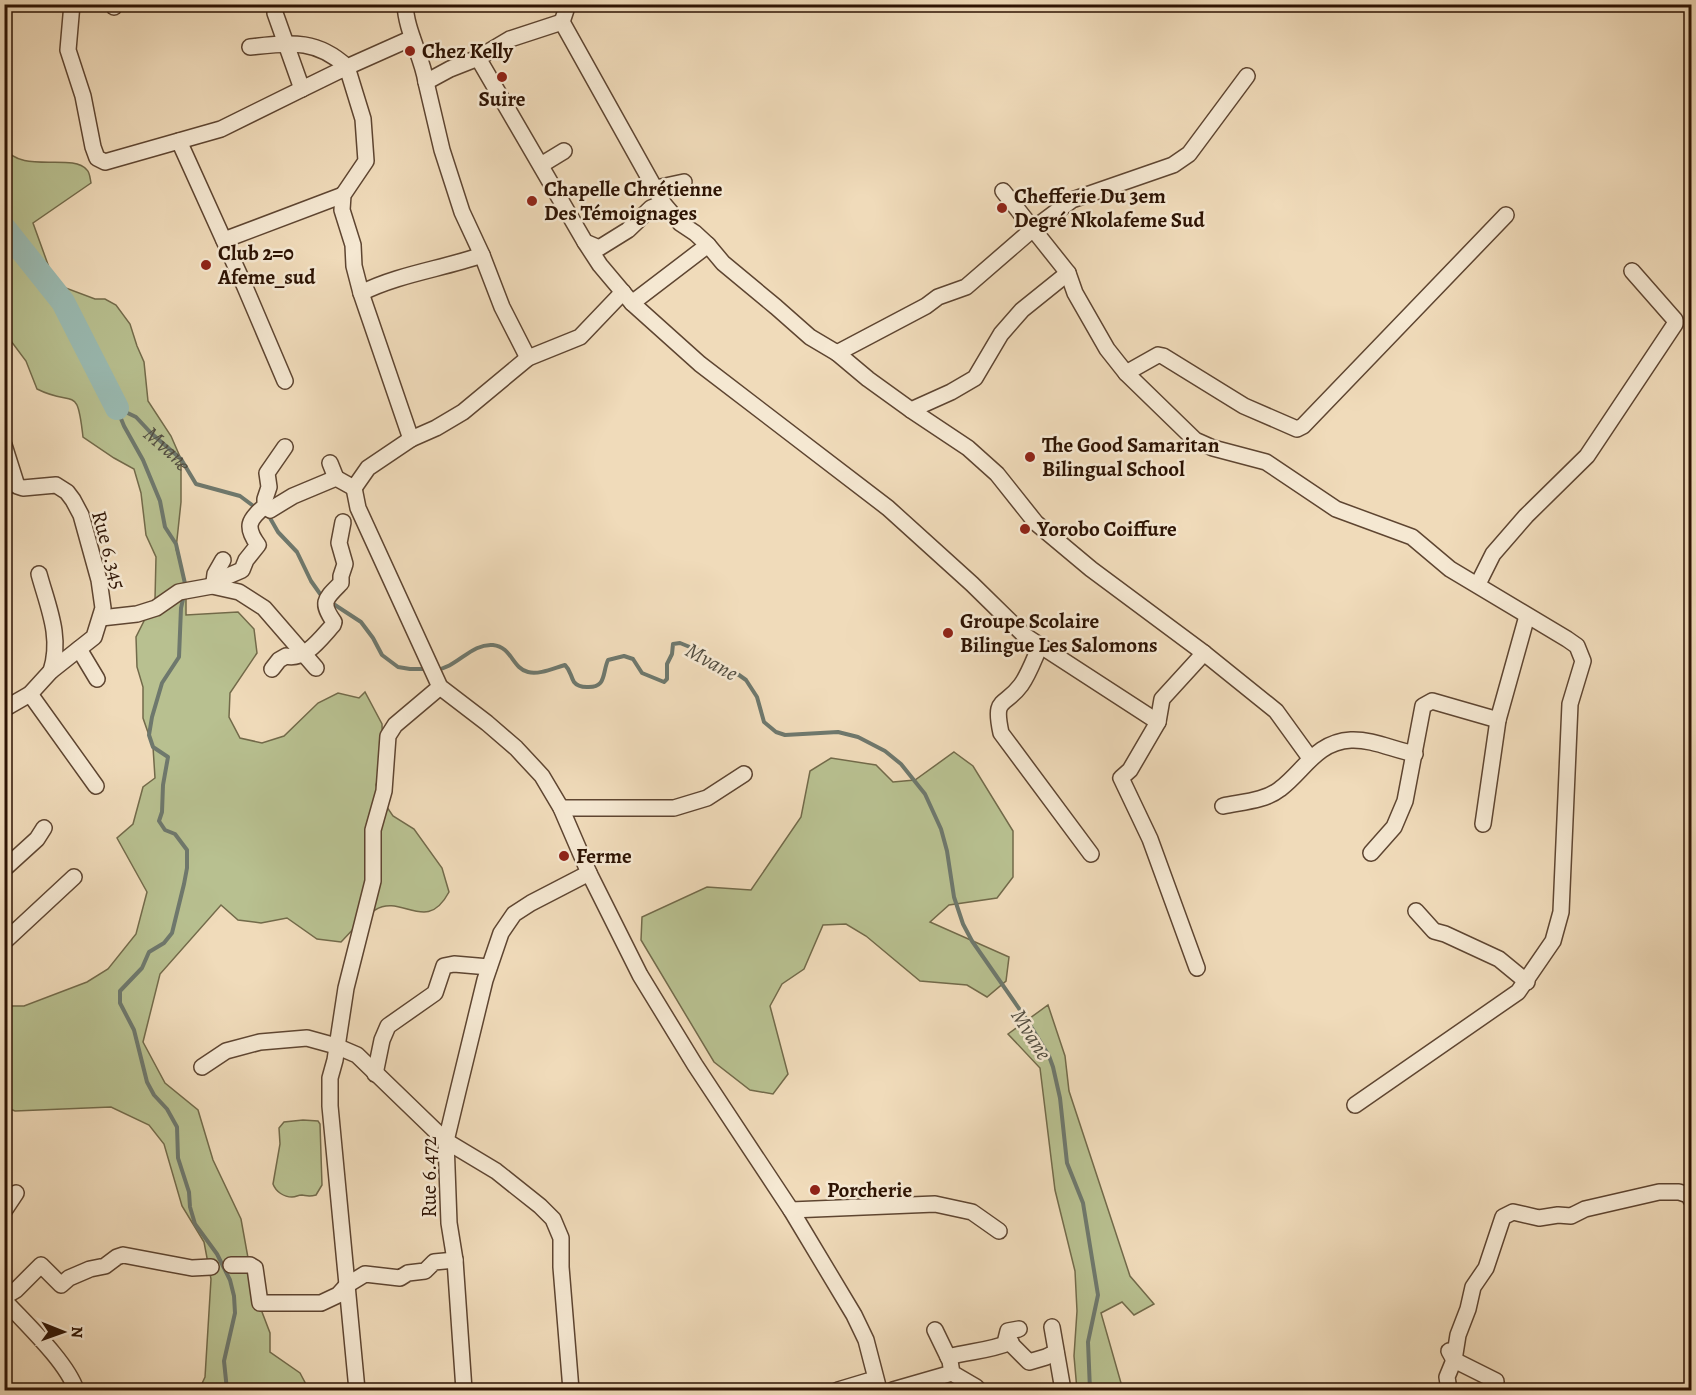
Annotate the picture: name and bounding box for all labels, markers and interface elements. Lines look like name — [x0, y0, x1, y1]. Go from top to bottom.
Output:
place label: Chez Kelly — [422, 37, 514, 65]
marker: Chez Kelly — [403, 44, 417, 58]
marker: Suire — [495, 70, 509, 84]
place label: Suire — [478, 85, 526, 113]
place label: Chapelle Chrétienne Des Témoignages — [544, 175, 723, 227]
place label: Chefferie Du 3em Degré Nkolafeme Sud — [1014, 182, 1206, 234]
marker: Chapelle Chrétienne Des Témoignages — [525, 194, 539, 208]
marker: Chefferie Du 3em Degré Nkolafeme Sud — [995, 201, 1009, 215]
place label: Club 2=0 Afeme_sud — [217, 239, 316, 291]
marker: Club 2=0 Afeme_sud — [199, 258, 213, 272]
water label: Mvane — [137, 419, 199, 477]
place label: The Good Samaritan Bilingual School — [1042, 431, 1220, 483]
marker: The Good Samaritan Bilingual School — [1023, 450, 1037, 464]
street label: Rue 6.345 — [85, 507, 133, 593]
place label: Yorobo Coiffure — [1036, 515, 1177, 543]
marker: Yorobo Coiffure — [1018, 522, 1032, 536]
place label: Groupe Scolaire Bilingue Les Salomons — [960, 607, 1158, 659]
marker: Groupe Scolaire Bilingue Les Salomons — [941, 626, 955, 640]
water label: Mvane — [680, 635, 743, 688]
place label: Ferme — [576, 842, 632, 870]
marker: Ferme — [557, 849, 571, 863]
water label: Mvane — [1004, 1003, 1059, 1066]
street label: Rue 6.472 — [415, 1136, 443, 1218]
place label: Porcherie — [827, 1176, 912, 1204]
marker: Porcherie — [808, 1183, 822, 1197]
north arrow — [33, 1302, 93, 1362]
text: N — [66, 1326, 88, 1339]

